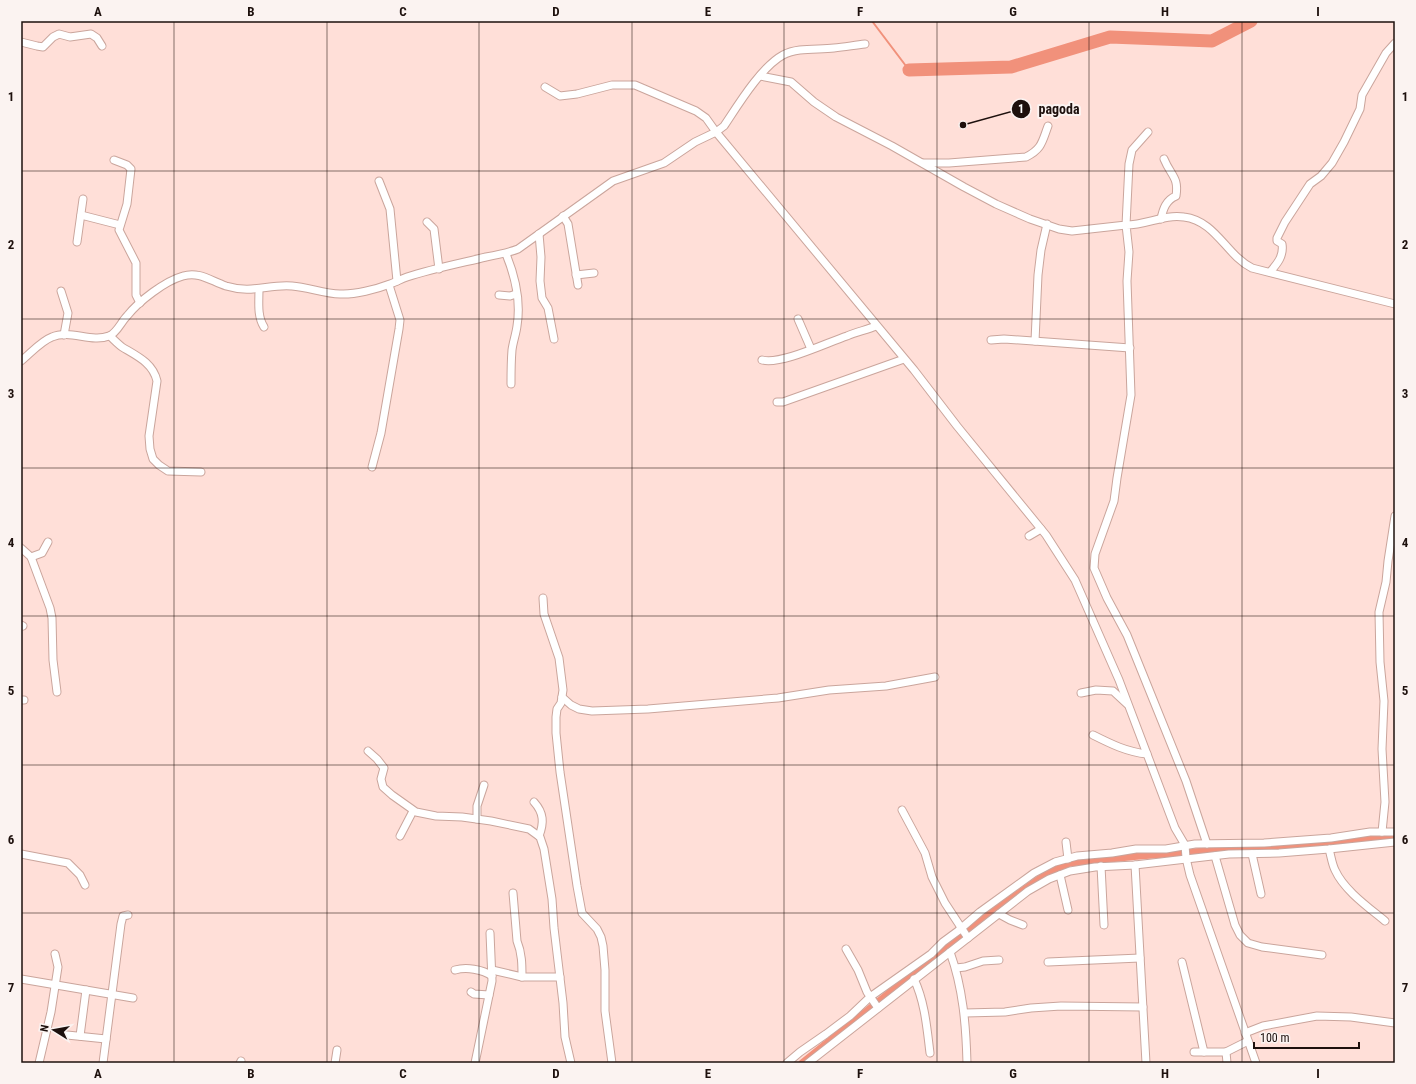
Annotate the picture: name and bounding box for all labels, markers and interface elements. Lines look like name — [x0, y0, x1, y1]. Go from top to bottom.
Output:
text: A — [94, 4, 102, 19]
text: B — [247, 4, 255, 19]
text: C — [399, 4, 407, 19]
text: D — [552, 4, 560, 19]
text: E — [705, 4, 712, 19]
text: F — [857, 4, 863, 19]
text: G — [1009, 4, 1017, 19]
text: H — [1161, 4, 1169, 19]
text: I — [1316, 4, 1320, 19]
text: 1 — [8, 89, 14, 104]
text: 1 — [1402, 89, 1408, 104]
callout: pagoda — [1011, 96, 1088, 122]
text: pagoda — [1038, 101, 1080, 117]
text: 1 — [1018, 102, 1024, 116]
text: 2 — [8, 237, 15, 252]
text: 2 — [1402, 237, 1409, 252]
text: 3 — [8, 386, 14, 401]
text: 3 — [1402, 386, 1408, 401]
text: 4 — [8, 535, 15, 550]
text: 4 — [1402, 535, 1409, 550]
text: 5 — [8, 683, 15, 698]
text: 5 — [1402, 683, 1409, 698]
text: 6 — [8, 832, 15, 847]
text: 6 — [1402, 832, 1409, 847]
text: 7 — [8, 980, 15, 995]
text: 7 — [1402, 980, 1409, 995]
north arrow — [34, 1010, 74, 1050]
text: N — [38, 1023, 52, 1033]
scale bar — [1254, 1024, 1359, 1050]
text: 100 m — [1260, 1031, 1290, 1045]
text: A — [94, 1066, 102, 1081]
text: B — [247, 1066, 255, 1081]
text: C — [399, 1066, 407, 1081]
text: D — [552, 1066, 560, 1081]
text: E — [705, 1066, 712, 1081]
text: F — [857, 1066, 863, 1081]
text: G — [1009, 1066, 1017, 1081]
text: H — [1161, 1066, 1169, 1081]
text: I — [1316, 1066, 1320, 1081]

